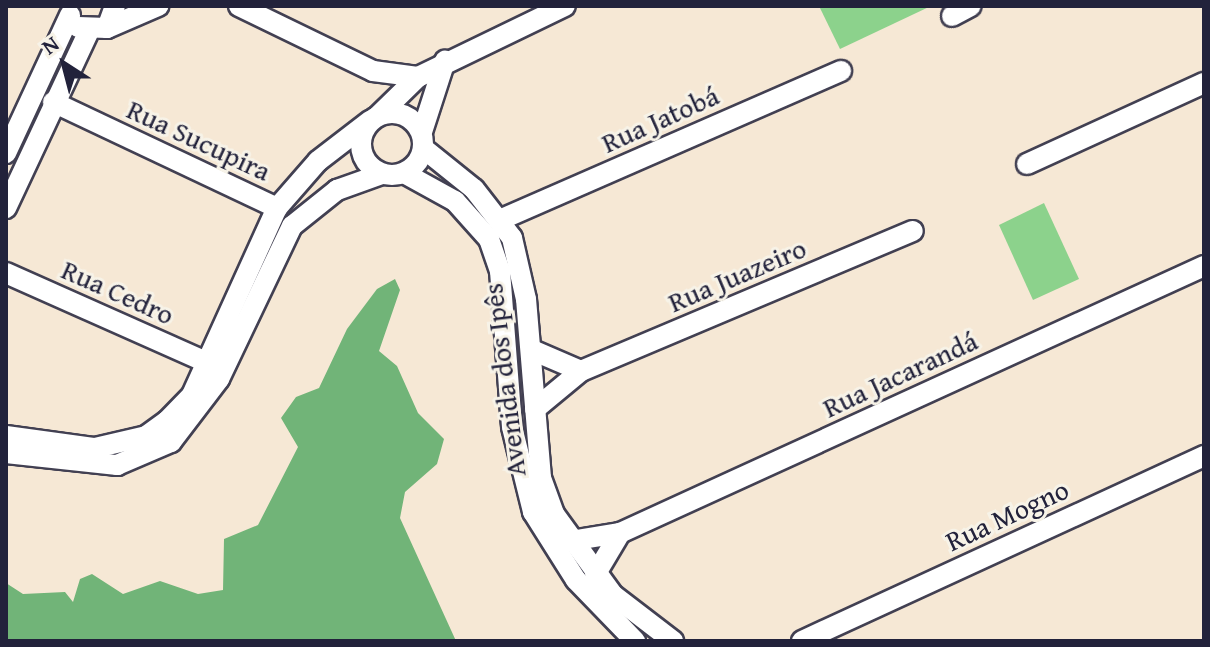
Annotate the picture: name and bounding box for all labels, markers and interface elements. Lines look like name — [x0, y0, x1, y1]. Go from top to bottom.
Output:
north arrow — [24, 24, 104, 104]
text: N — [35, 27, 65, 62]
street label: Rua Jatobá — [596, 78, 724, 160]
street label: Rua Sucupira — [122, 92, 276, 188]
street label: Rua Juazeiro — [663, 231, 811, 319]
street label: Rua Cedro — [57, 252, 179, 332]
street label: Avenida dos Ipês — [475, 281, 533, 479]
street label: Rua Jacarandá — [817, 324, 983, 424]
street label: Rua Mogno — [940, 472, 1074, 558]

